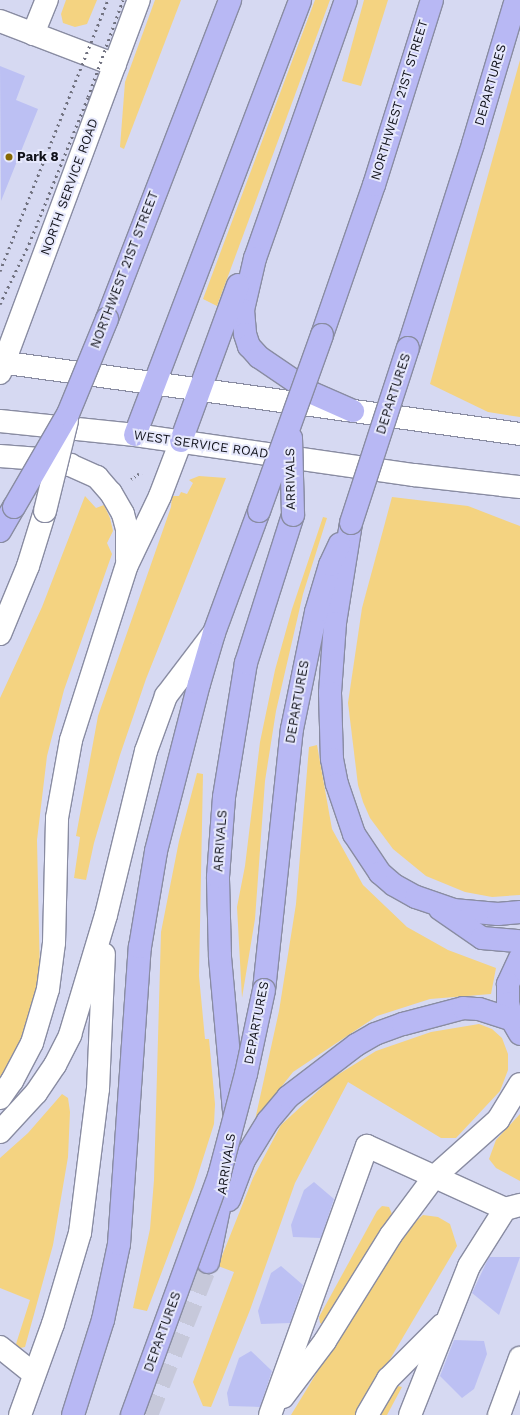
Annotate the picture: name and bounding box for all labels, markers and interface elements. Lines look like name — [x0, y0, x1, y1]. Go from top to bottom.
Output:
street label: NORTHWEST 21ST STREET — [368, 17, 432, 183]
street label: DEPARTURES — [472, 42, 510, 128]
street label: NORTH SERVICE ROAD — [38, 116, 102, 258]
place label: Park 8 — [17, 149, 59, 165]
marker: Park 8 — [4, 152, 14, 162]
street label: NORTHWEST 21ST STREET — [88, 189, 162, 351]
street label: DEPARTURES — [374, 352, 414, 436]
street label: WEST SERVICE ROAD — [133, 428, 269, 462]
street label: ARRIVALS — [283, 448, 299, 510]
street label: DEPARTURES — [283, 659, 313, 745]
street label: ARRIVALS — [211, 810, 231, 872]
street label: DEPARTURES — [241, 980, 273, 1066]
street label: ARRIVALS — [214, 1132, 240, 1196]
street label: DEPARTURES — [141, 1290, 185, 1374]

